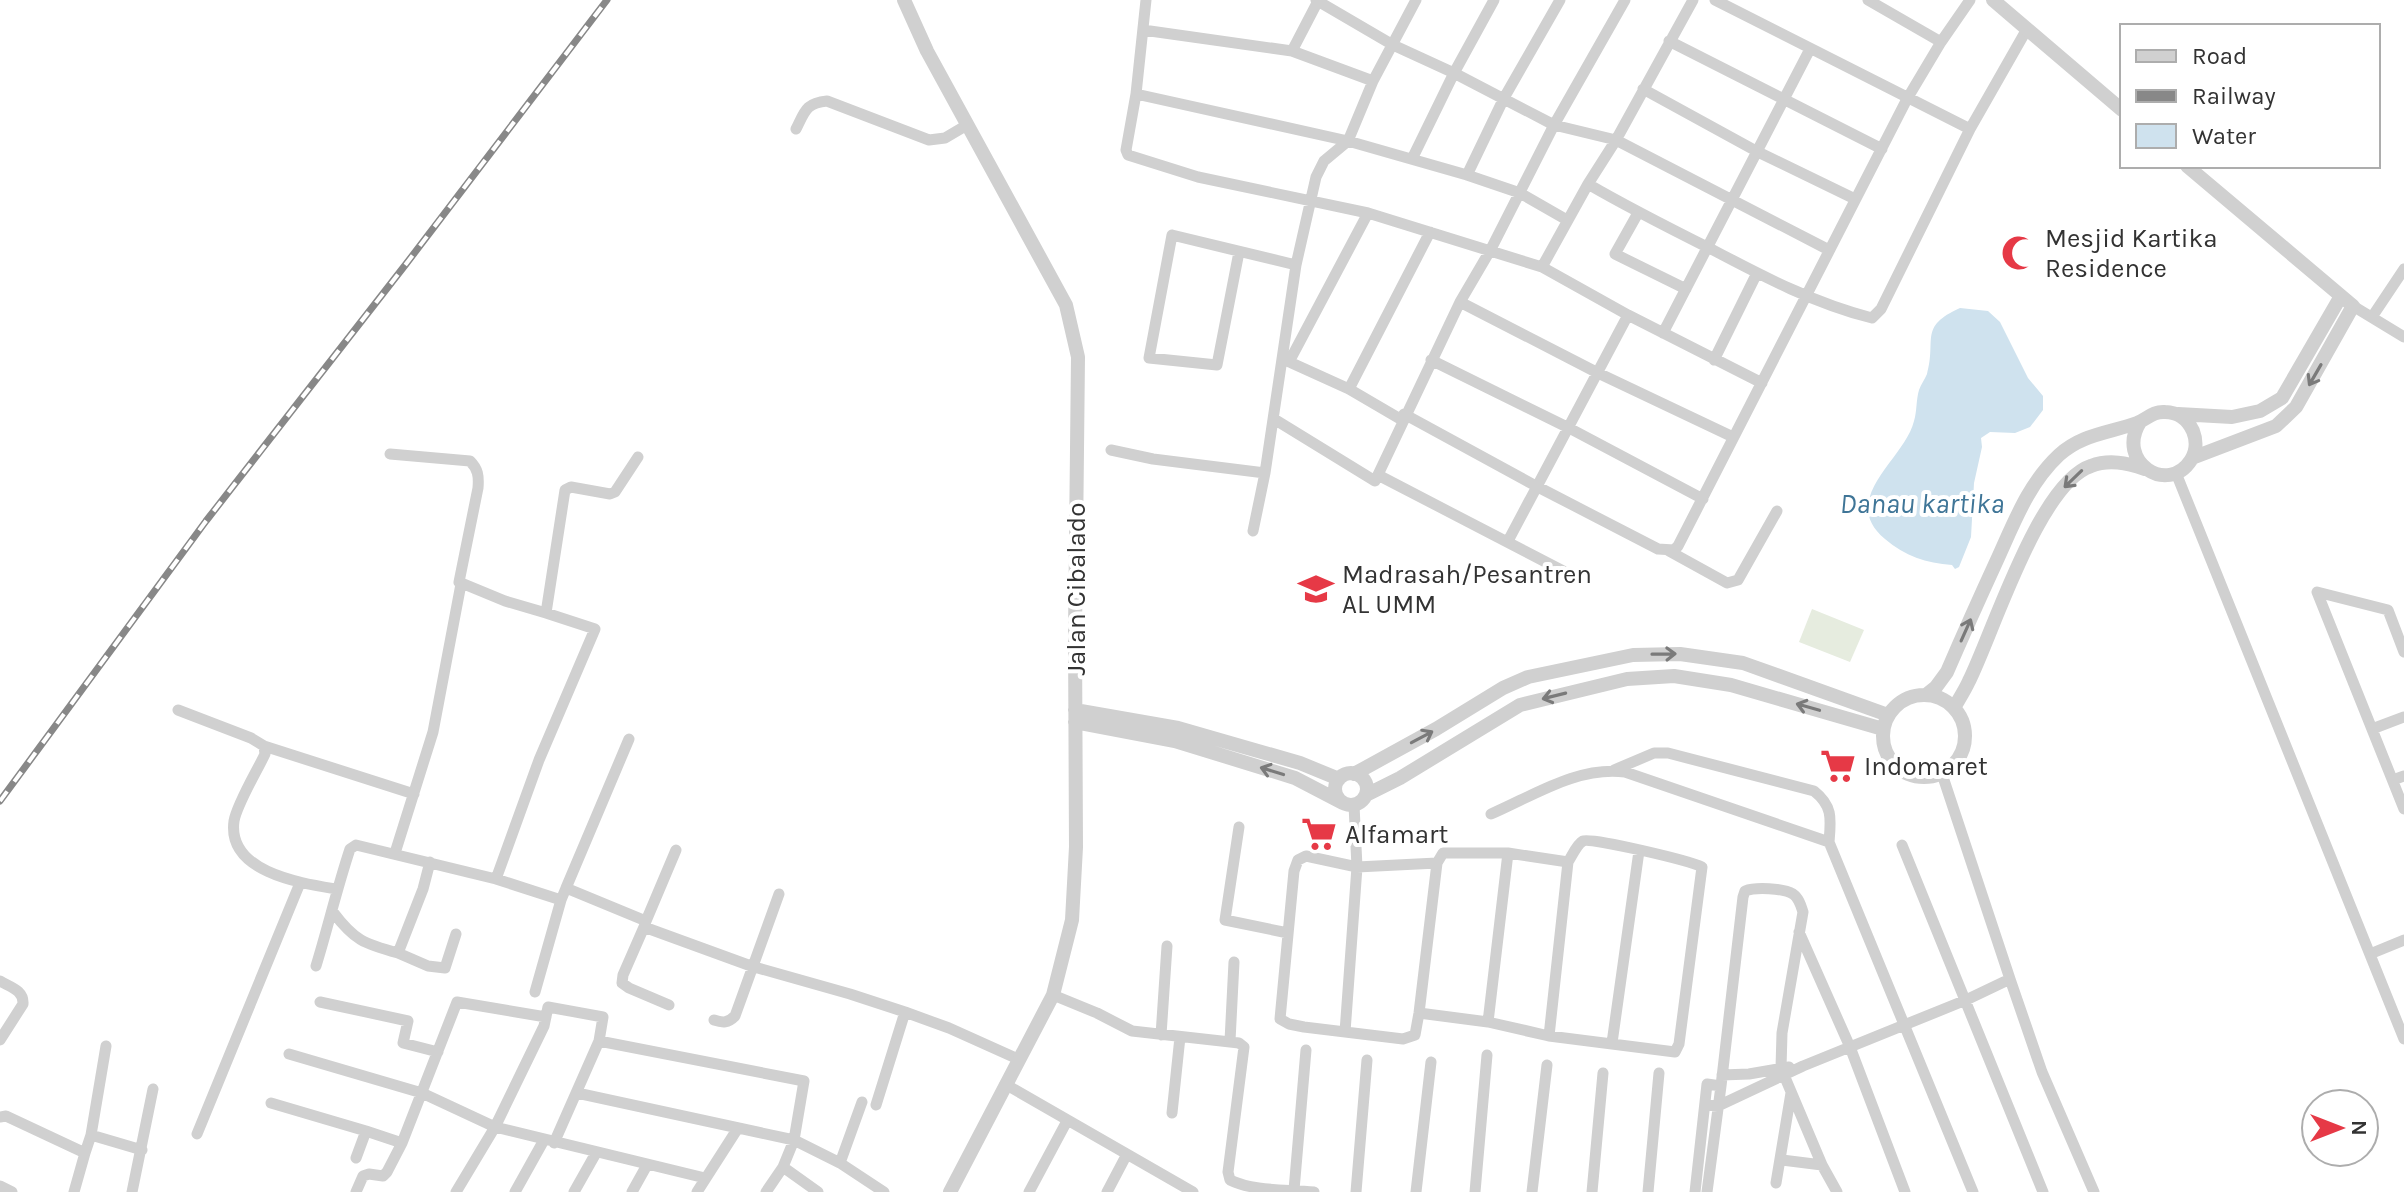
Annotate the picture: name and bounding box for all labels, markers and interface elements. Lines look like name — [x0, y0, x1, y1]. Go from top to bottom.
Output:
legend — [2120, 24, 2380, 168]
text: Road — [2192, 42, 2247, 70]
text: Railway — [2192, 82, 2276, 110]
text: Water — [2192, 122, 2256, 150]
place label: Mesjid Kartika Residence — [2045, 223, 2218, 284]
mosque icon: Mesjid Kartika Residence — [2000, 234, 2038, 272]
one-way arrow — [2306, 362, 2322, 386]
one-way arrow — [2064, 469, 2084, 489]
water label: Danau kartika — [1840, 487, 2004, 520]
street label: Jalan Cibalado — [1061, 503, 1092, 675]
place label: Madrasah/Pesantren AL UMM — [1342, 559, 1592, 620]
school or university icon: Madrasah/Pesantren AL UMM — [1297, 570, 1335, 608]
one-way arrow — [1959, 618, 1974, 642]
one-way arrow — [1650, 647, 1677, 662]
one-way arrow — [1542, 690, 1568, 705]
one-way arrow — [1796, 699, 1822, 714]
one-way arrow — [1410, 728, 1434, 744]
supermarket icon: Indomaret — [1819, 747, 1857, 785]
place label: Indomaret — [1864, 751, 1988, 782]
one-way arrow — [1260, 763, 1286, 778]
supermarket icon: Alfamart — [1300, 815, 1338, 853]
place label: Alfamart — [1345, 819, 1448, 850]
north arrow — [2300, 1088, 2380, 1168]
text: N — [2346, 1120, 2372, 1136]

